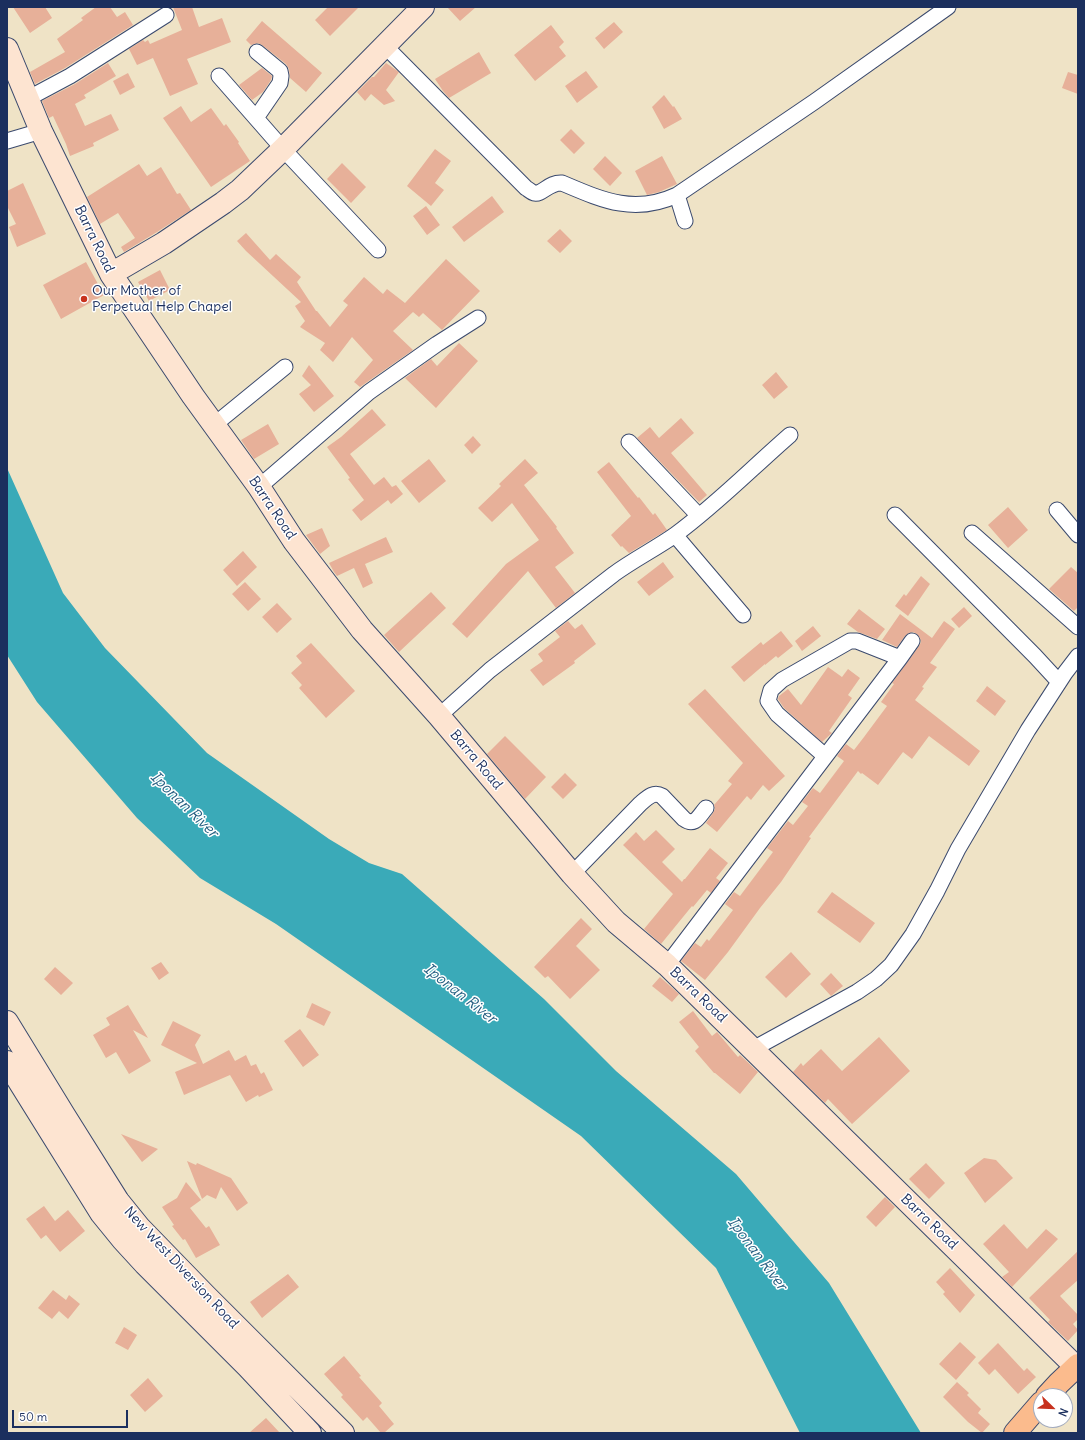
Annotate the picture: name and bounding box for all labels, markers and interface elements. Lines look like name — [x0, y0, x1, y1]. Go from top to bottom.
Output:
street label: Barra Road — [71, 203, 117, 275]
place label: Our Mother of Perpetual Help Chapel — [92, 283, 232, 316]
marker: Our Mother of Perpetual Help Chapel — [79, 294, 89, 304]
street label: Barra Road — [245, 473, 299, 543]
street label: Barra Road — [446, 727, 506, 793]
water label: Iponan River — [146, 768, 222, 842]
water label: Iponan River — [420, 960, 500, 1028]
street label: Barra Road — [666, 964, 730, 1026]
street label: Barra Road — [897, 1191, 961, 1253]
street label: New West Diversion Road — [120, 1204, 242, 1332]
water label: Iponan River — [724, 1214, 790, 1294]
north arrow — [1033, 1388, 1073, 1428]
scale bar — [14, 1402, 130, 1428]
text: N — [1055, 1406, 1071, 1419]
text: 50 m — [19, 1409, 47, 1424]

